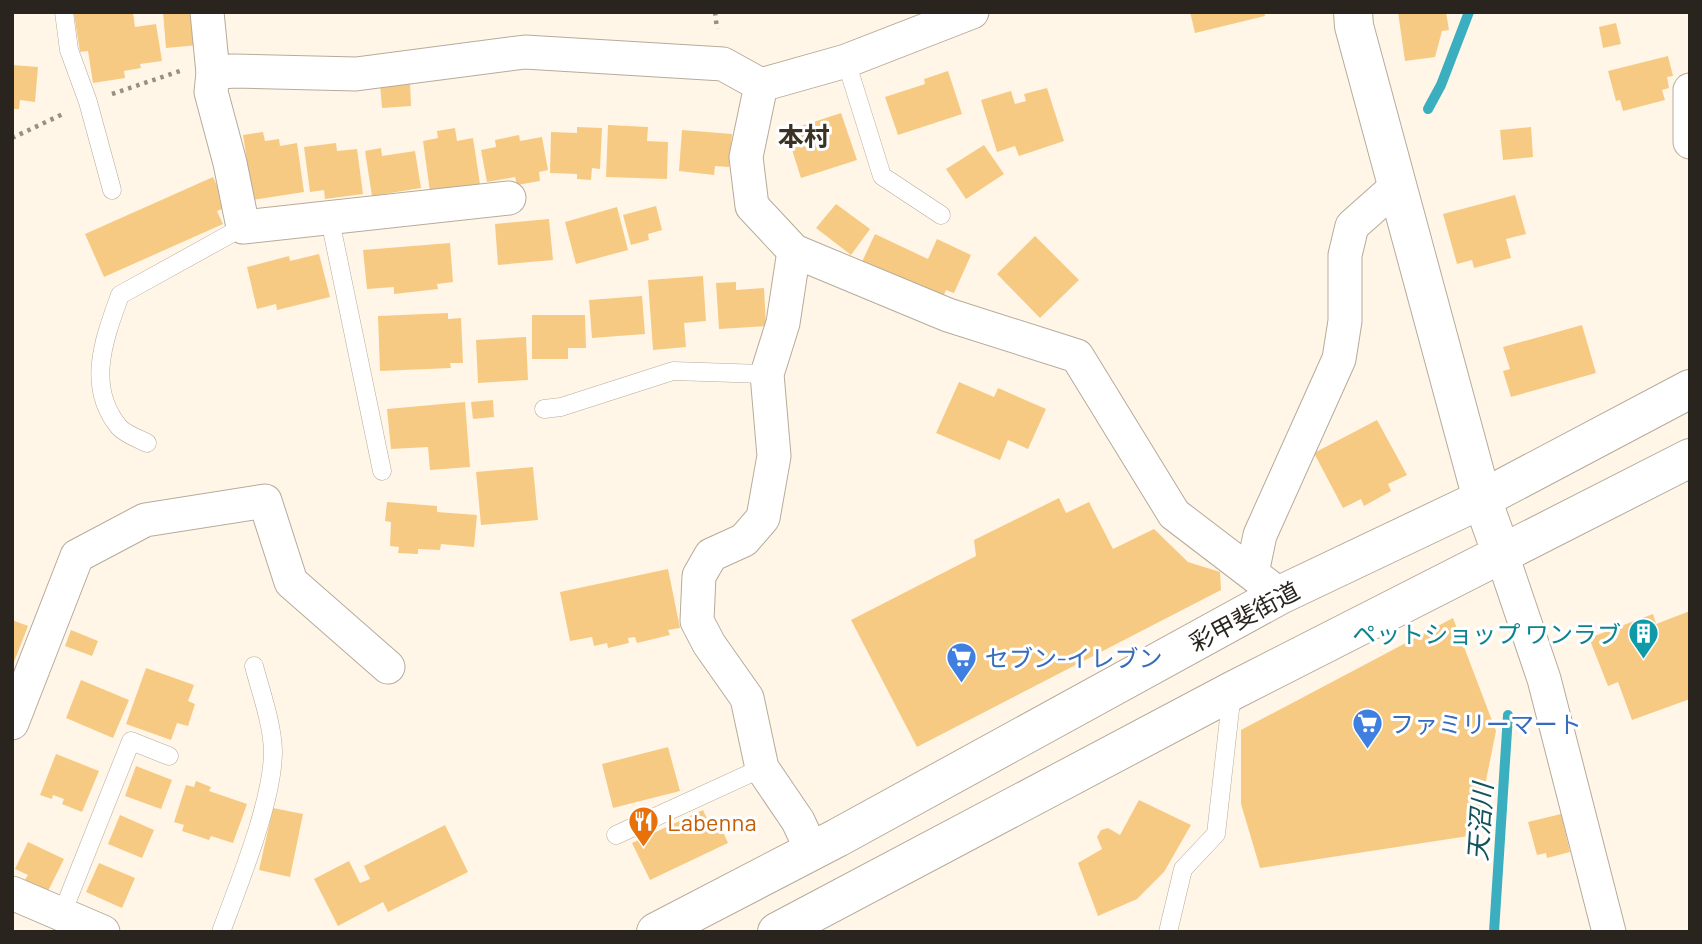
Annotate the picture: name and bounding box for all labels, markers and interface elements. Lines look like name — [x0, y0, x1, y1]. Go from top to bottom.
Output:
district label: 本村 — [778, 120, 830, 151]
street label: 彩甲斐街道 — [1184, 575, 1304, 657]
building icon: ペットショップ ワンラブ — [1627, 616, 1661, 660]
place label: ペットショップ ワンラブ — [1352, 619, 1621, 648]
supermarket icon: セブン-イレブン — [945, 640, 979, 684]
place label: セブン-イレブン — [985, 643, 1162, 672]
supermarket icon: ファミリーマート — [1350, 706, 1384, 750]
place label: ファミリーマート — [1390, 709, 1582, 738]
water label: 天沼川 — [1461, 779, 1497, 862]
restaurant icon: Labenna — [627, 804, 661, 848]
place label: Labenna — [667, 807, 757, 836]

